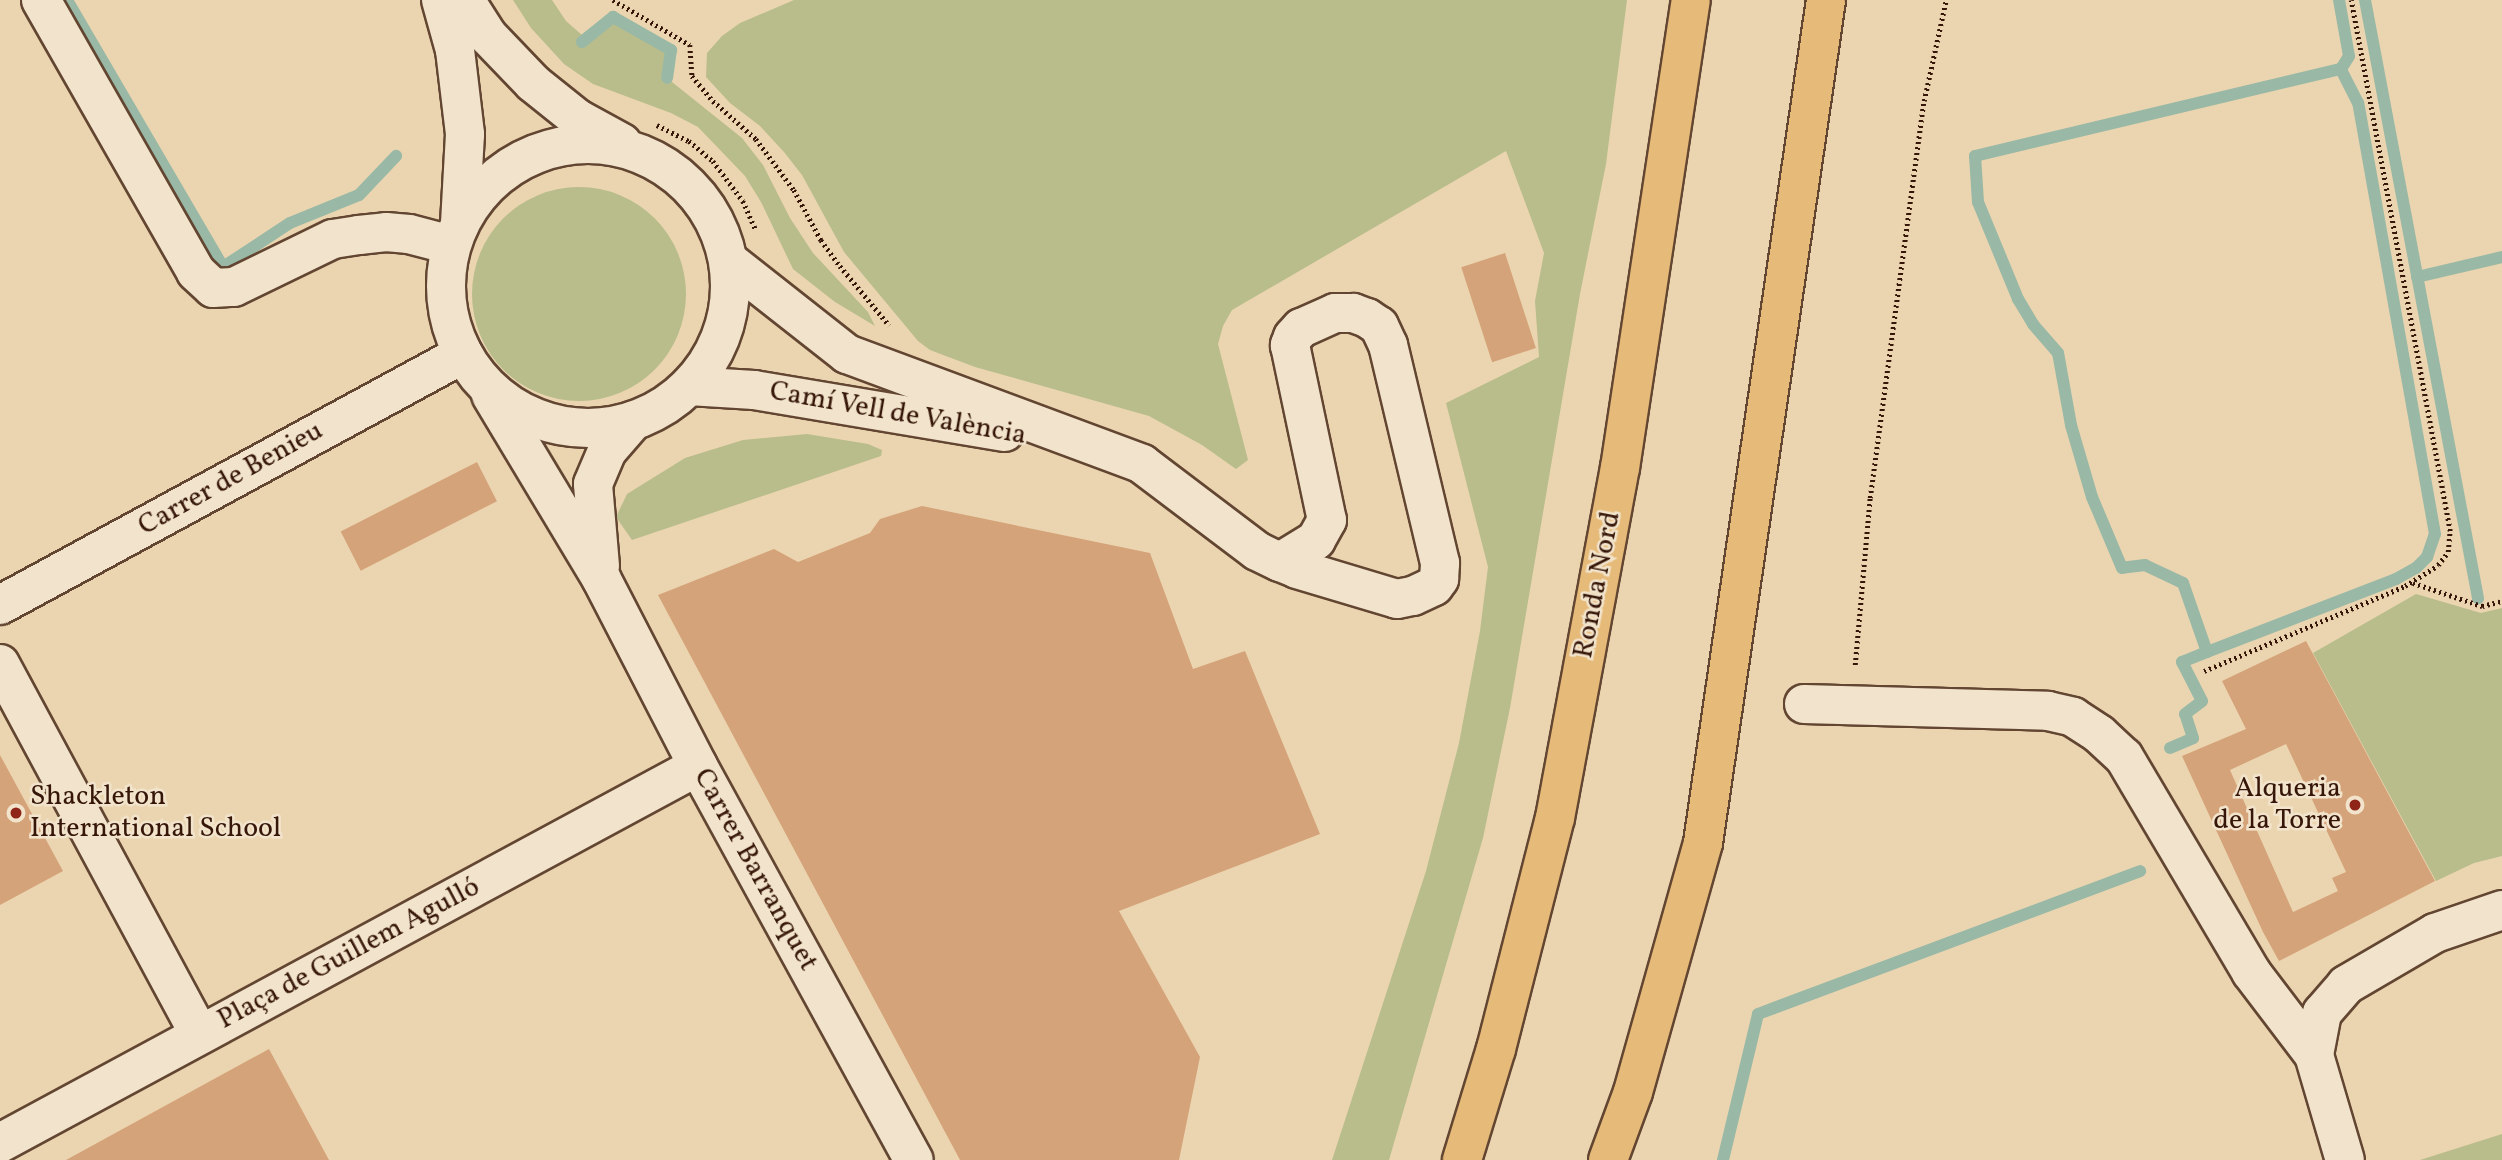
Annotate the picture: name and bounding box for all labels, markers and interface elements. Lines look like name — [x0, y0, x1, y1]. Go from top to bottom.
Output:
street label: Camí Vell de València — [766, 375, 1030, 453]
street label: Carrer de Benieu — [133, 414, 329, 544]
street label: Ronda Nord — [1567, 509, 1629, 661]
street label: Carrer Barranquet — [686, 763, 824, 977]
place label: Alqueria de la Torre — [2212, 772, 2341, 838]
place label: Shackleton International School — [30, 780, 281, 846]
marker: Alqueria de la Torre — [2347, 797, 2363, 813]
marker: Shackleton International School — [8, 805, 24, 821]
street label: Plaça de Guillem Agulló — [212, 871, 486, 1037]

